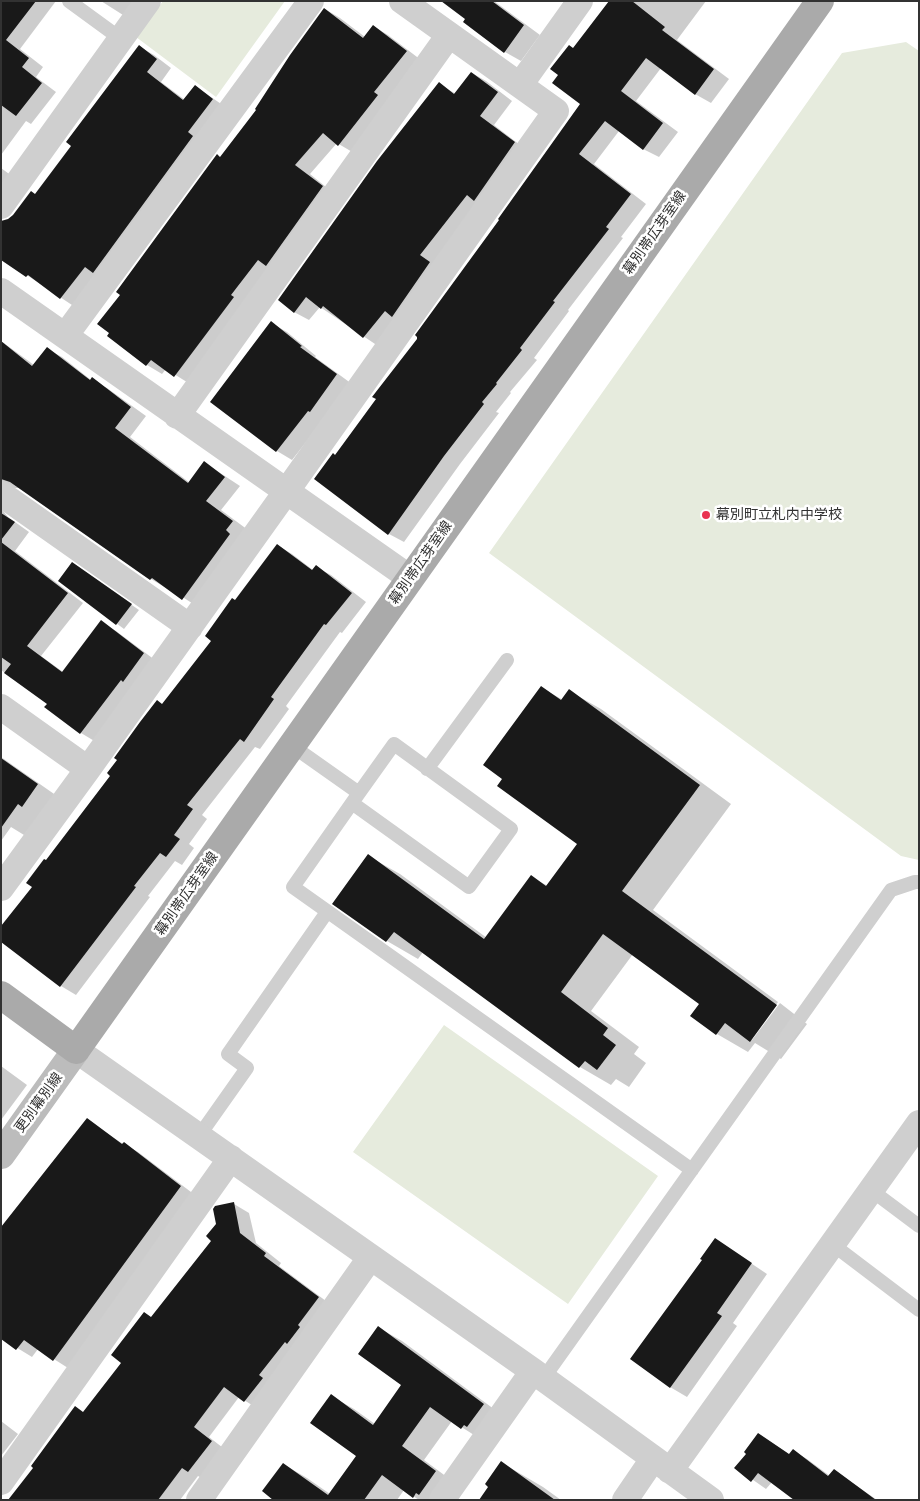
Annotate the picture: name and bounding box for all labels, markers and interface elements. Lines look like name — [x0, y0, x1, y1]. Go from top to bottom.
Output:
street label: 幕別帯広芽室線 — [620, 188, 690, 278]
place label: 幕別町立札内中学校 — [716, 507, 842, 523]
marker: 幕別町立札内中学校 — [700, 509, 712, 521]
street label: 幕別帯広芽室線 — [386, 518, 456, 608]
street label: 幕別帯広芽室線 — [152, 849, 222, 939]
street label: 更別幕別線 — [12, 1070, 66, 1136]

